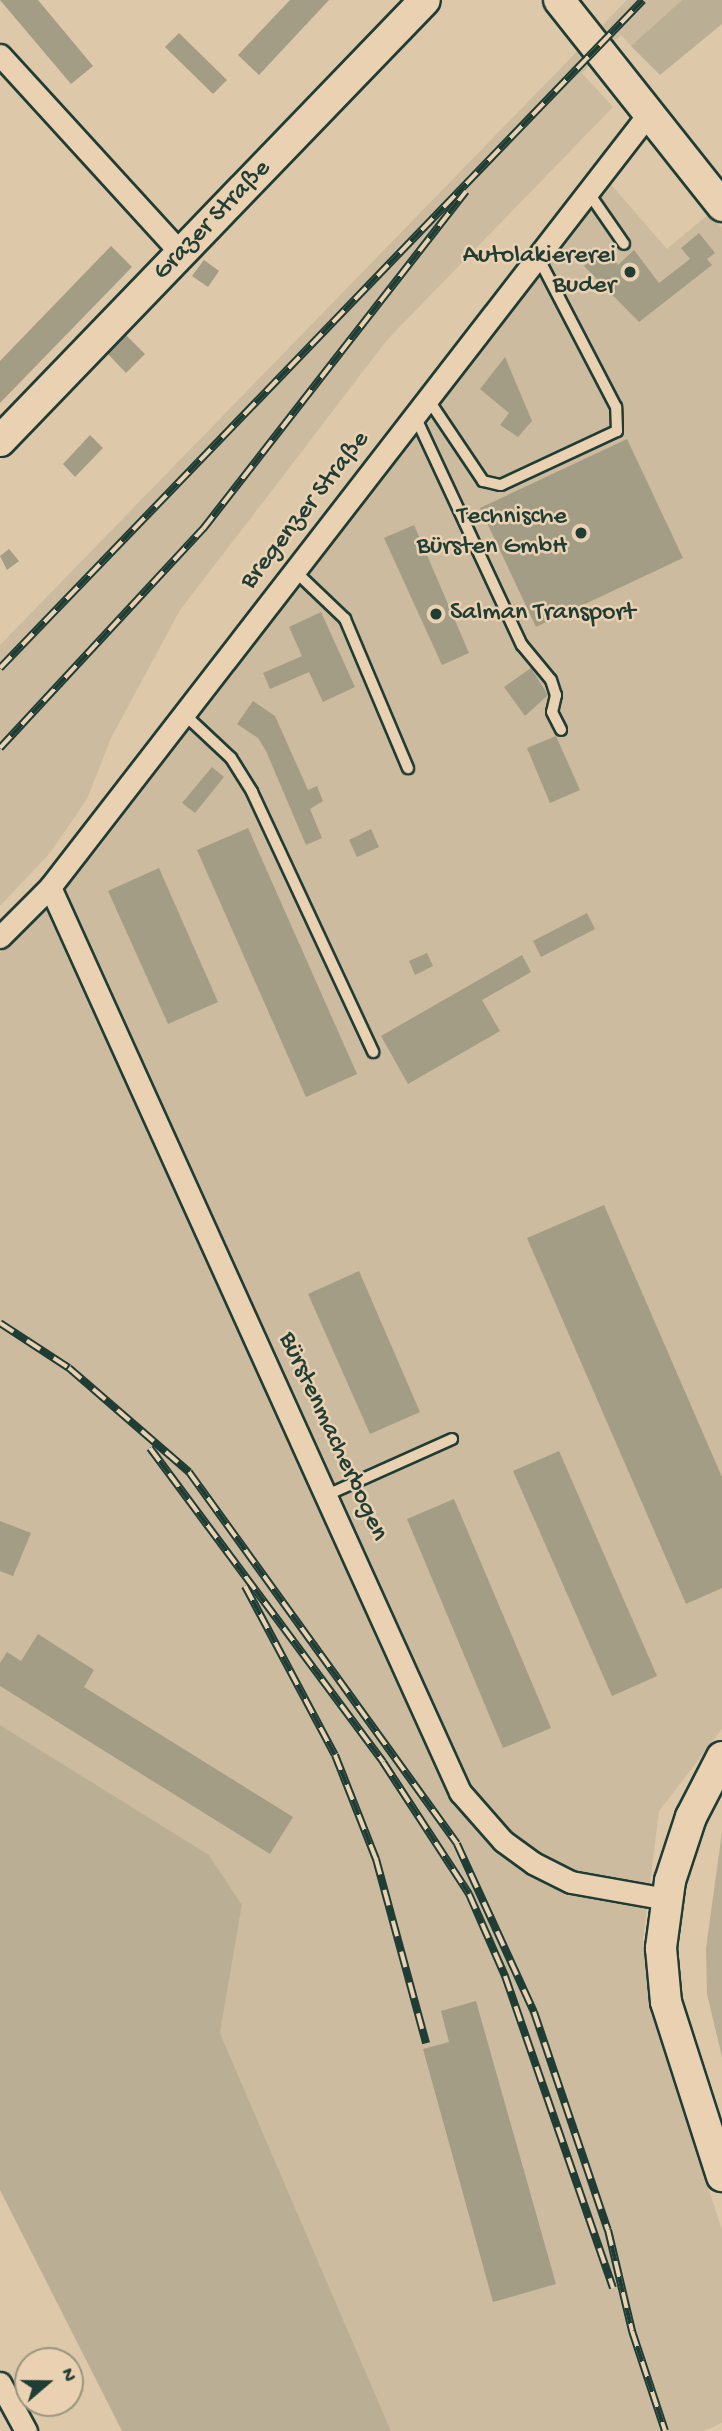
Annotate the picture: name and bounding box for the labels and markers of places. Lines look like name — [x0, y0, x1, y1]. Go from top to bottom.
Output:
place label: Autolakiererei Buder — [463, 241, 616, 302]
marker: Autolakiererei Buder — [622, 264, 638, 280]
place label: Technische Bürsten GmbH — [417, 502, 567, 564]
marker: Technische Bürsten GmbH — [573, 525, 589, 541]
place label: Salman Transport — [450, 598, 635, 630]
marker: Salman Transport — [428, 606, 444, 622]

